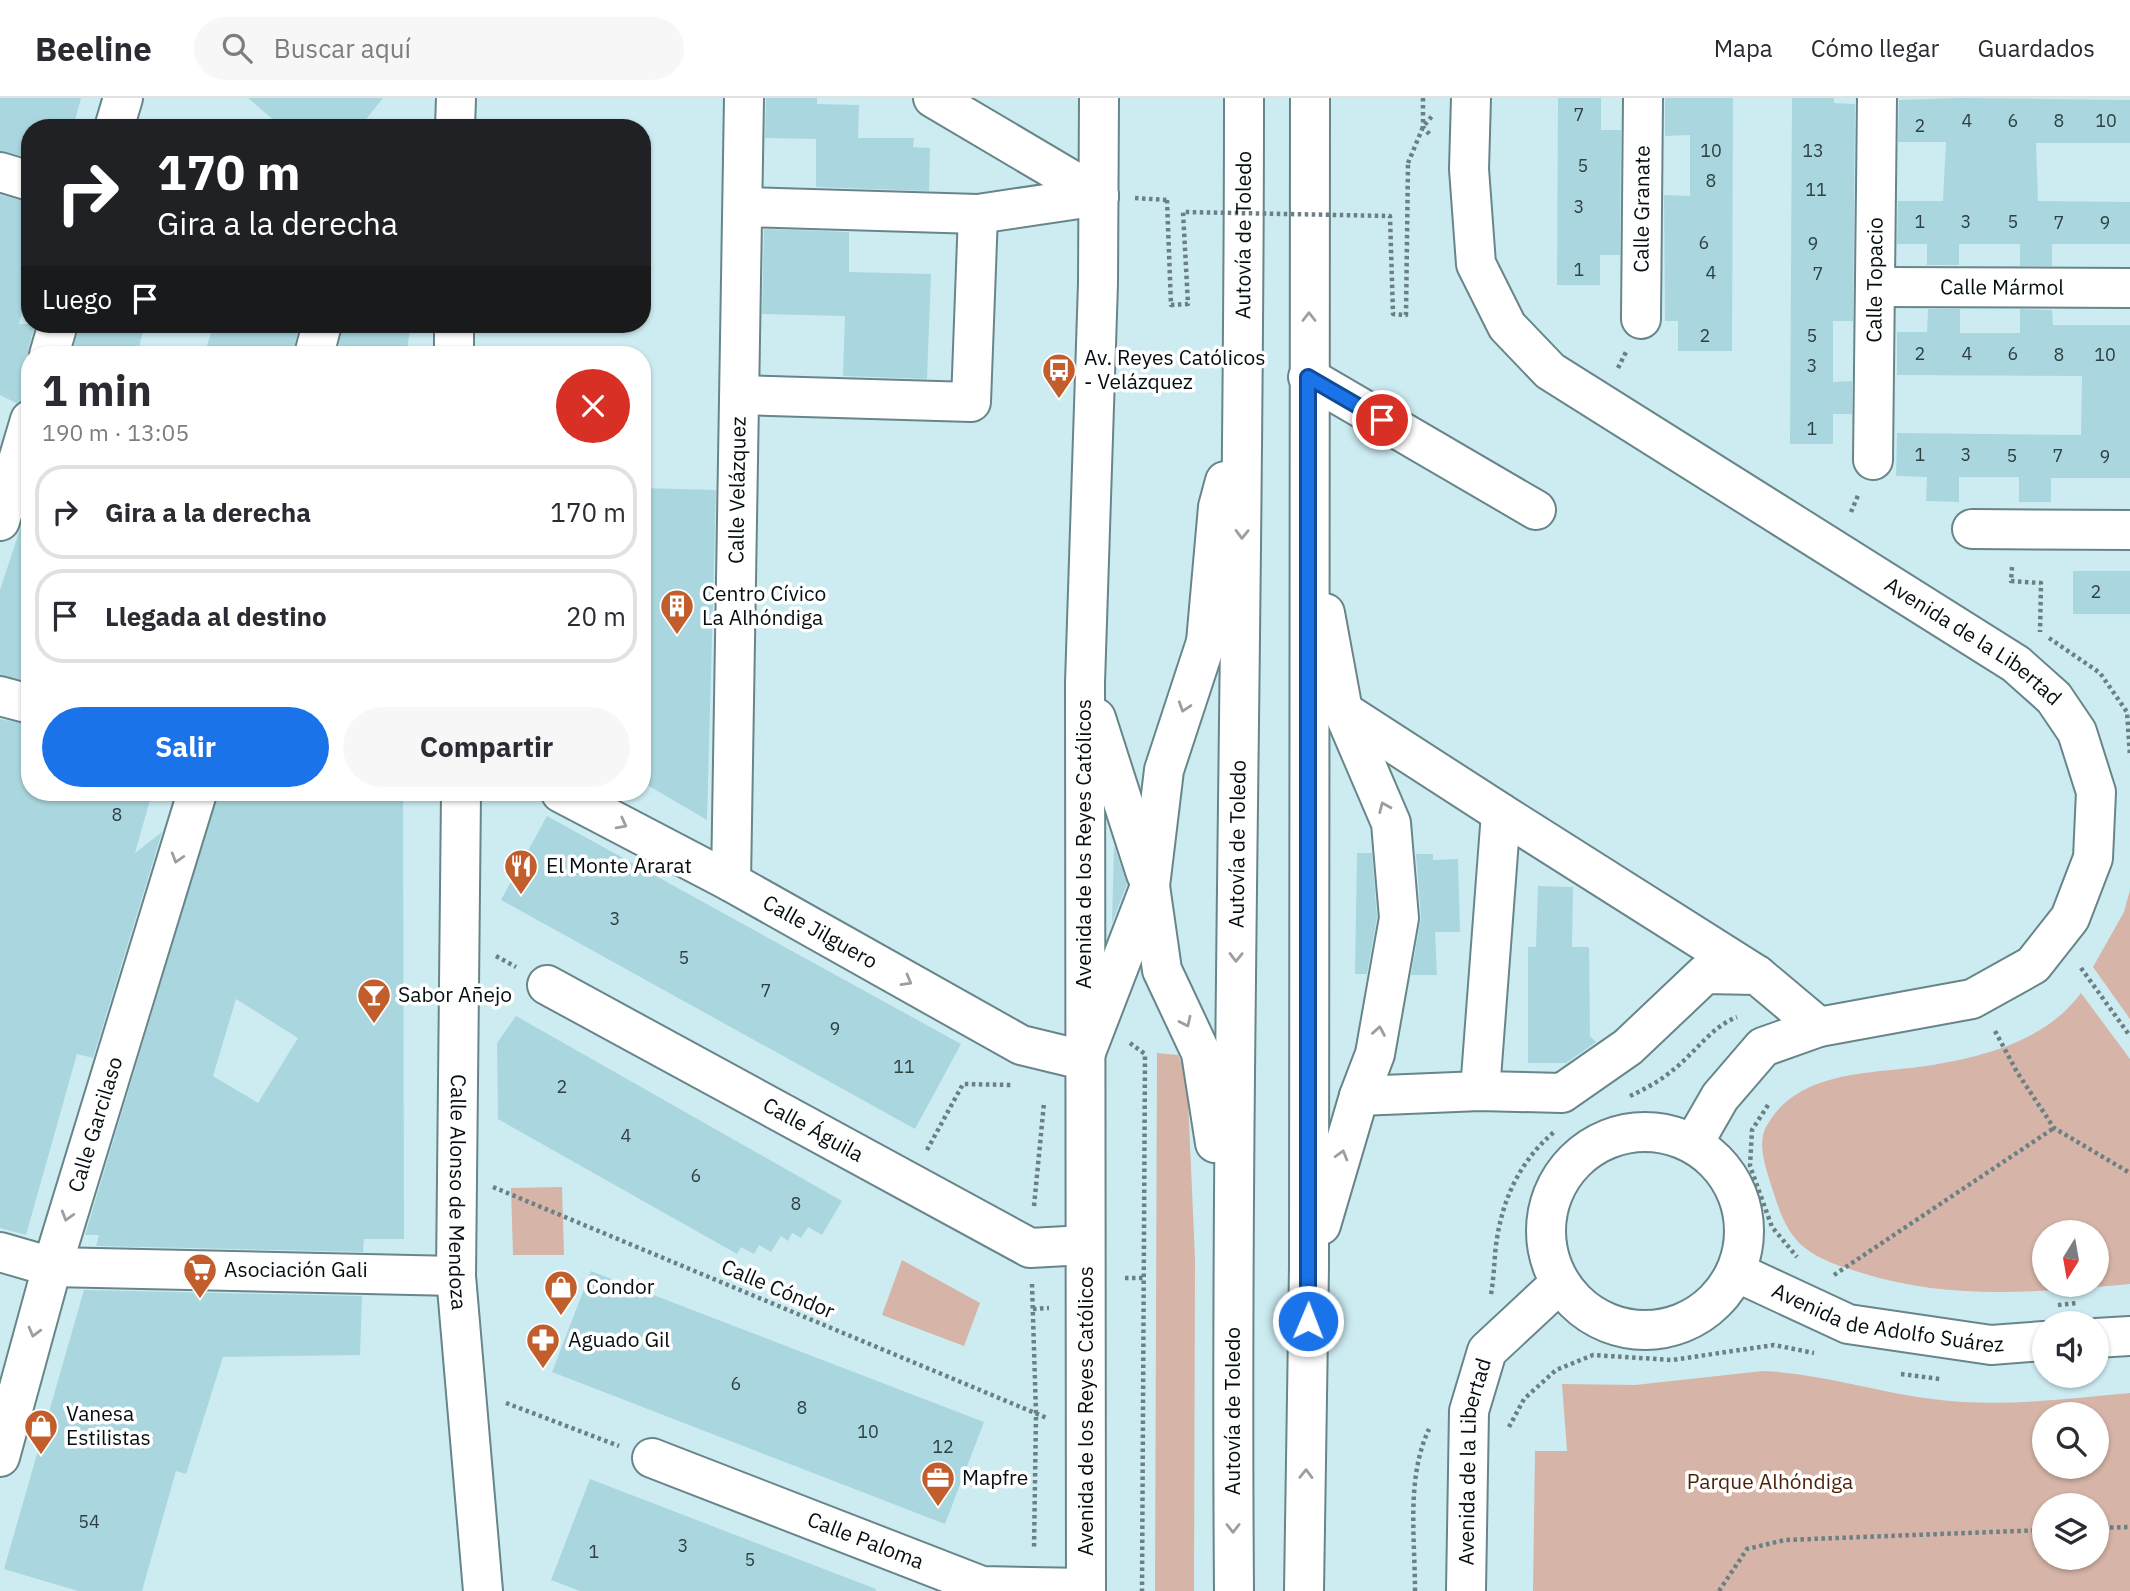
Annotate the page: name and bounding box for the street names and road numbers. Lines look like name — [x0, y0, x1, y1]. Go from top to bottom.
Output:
street label: Calle Granate — [1626, 145, 1656, 273]
street label: Autovía de Toledo — [1228, 151, 1257, 319]
street label: Calle Topacio — [1859, 217, 1889, 343]
street label: Calle Mármol — [1940, 272, 2064, 301]
street label: Calle Velázquez — [721, 416, 752, 564]
street label: Avenida de la Libertad — [1880, 570, 2068, 711]
street label: Avenida de los Reyes Católicos — [1069, 699, 1097, 989]
street label: Autovía de Toledo — [1222, 760, 1252, 928]
street label: Calle Jilguero — [758, 888, 883, 975]
street label: Calle Garcilaso — [61, 1053, 129, 1195]
street label: Calle Alonso de Mendoza — [443, 1074, 474, 1311]
street label: Calle Águila — [758, 1090, 869, 1168]
street label: Calle Cóndor — [717, 1252, 840, 1325]
street label: Avenida de los Reyes Católicos — [1071, 1266, 1099, 1556]
street label: Avenida de Adolfo Suárez — [1768, 1276, 2005, 1358]
street label: Autovía de Toledo — [1218, 1327, 1246, 1495]
street label: Avenida de la Libertad — [1451, 1355, 1497, 1566]
street label: Calle Paloma — [804, 1505, 928, 1575]

